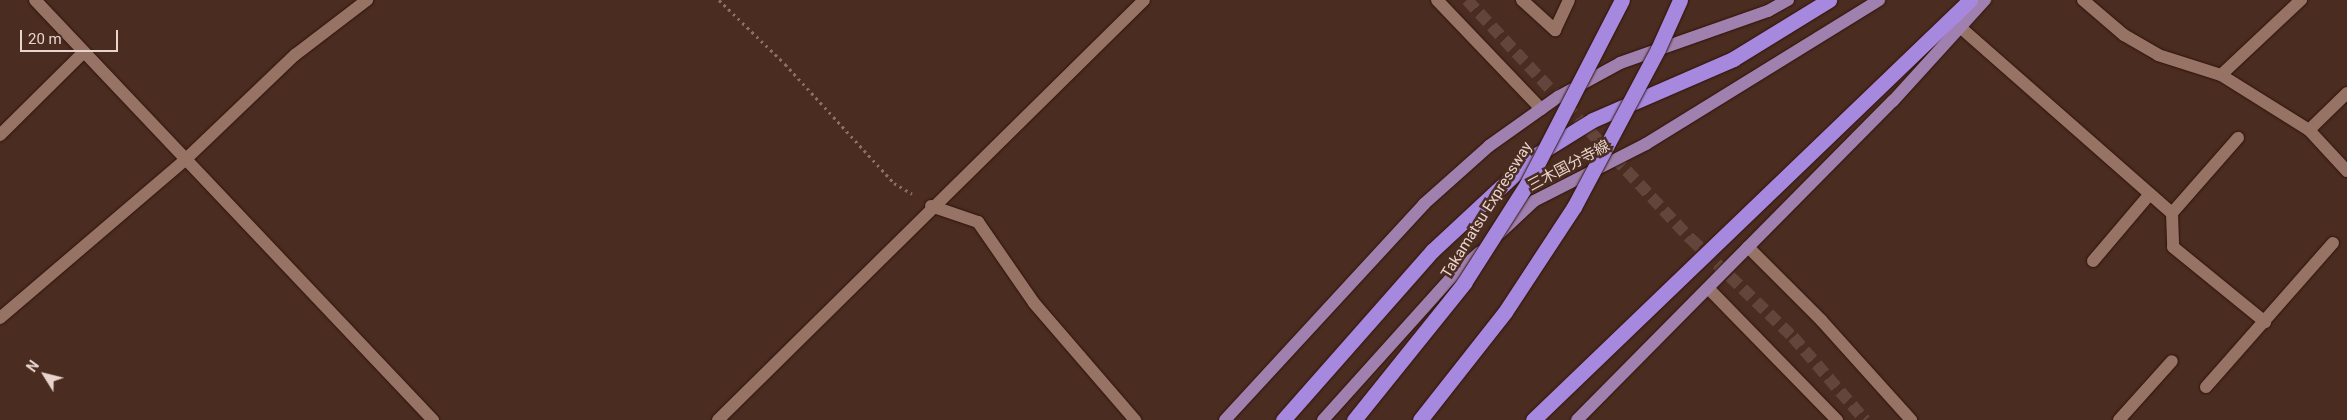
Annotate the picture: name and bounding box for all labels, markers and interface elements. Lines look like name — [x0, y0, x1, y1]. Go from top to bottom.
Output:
scale bar — [22, 20, 120, 52]
text: 20 m — [28, 30, 62, 48]
street label: 三木国分寺線 — [1525, 137, 1613, 195]
street label: Takamatsu Expressway — [1438, 139, 1536, 281]
north arrow — [20, 350, 70, 400]
text: N — [23, 357, 42, 375]

